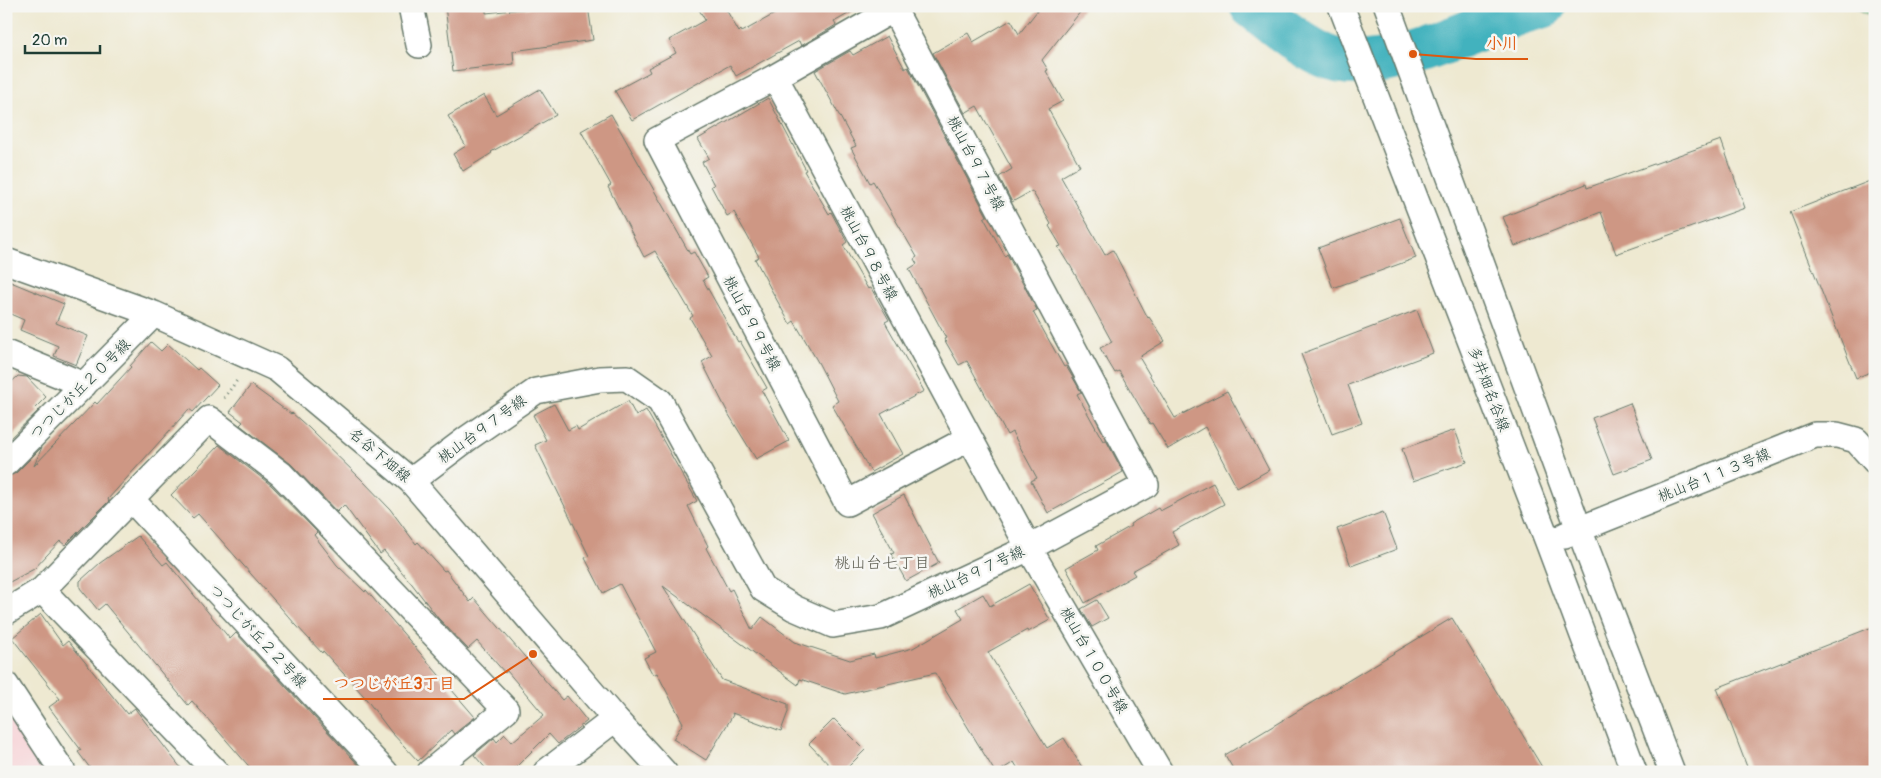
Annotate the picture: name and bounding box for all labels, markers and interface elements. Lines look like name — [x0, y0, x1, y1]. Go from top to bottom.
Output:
scale bar — [25, 22, 100, 54]
callout: 小川 — [1476, 28, 1528, 59]
text: 20 m — [32, 31, 67, 50]
text: 小川 — [1486, 34, 1518, 54]
street label: 桃山台９７号線 — [943, 112, 1009, 214]
street label: 桃山台９８号線 — [836, 202, 902, 304]
street label: 桃山台９９号線 — [719, 272, 785, 374]
street label: つつじが丘２０号線 — [26, 335, 135, 444]
street label: 多井畑名谷線 — [1464, 344, 1514, 435]
street label: 桃山台９７号線 — [434, 391, 530, 468]
street label: 名谷下畑線 — [345, 424, 415, 487]
street label: 桃山台１１３号線 — [1655, 444, 1773, 507]
street label: 桃山台９７号線 — [925, 542, 1028, 603]
district label: 桃山台七丁目 — [834, 553, 930, 573]
street label: つつじが丘２２号線 — [205, 580, 311, 692]
street label: 桃山台１００号線 — [1055, 604, 1132, 717]
callout: つつじが丘3丁目 — [323, 668, 464, 699]
text: つつじが丘3丁目 — [334, 674, 454, 694]

